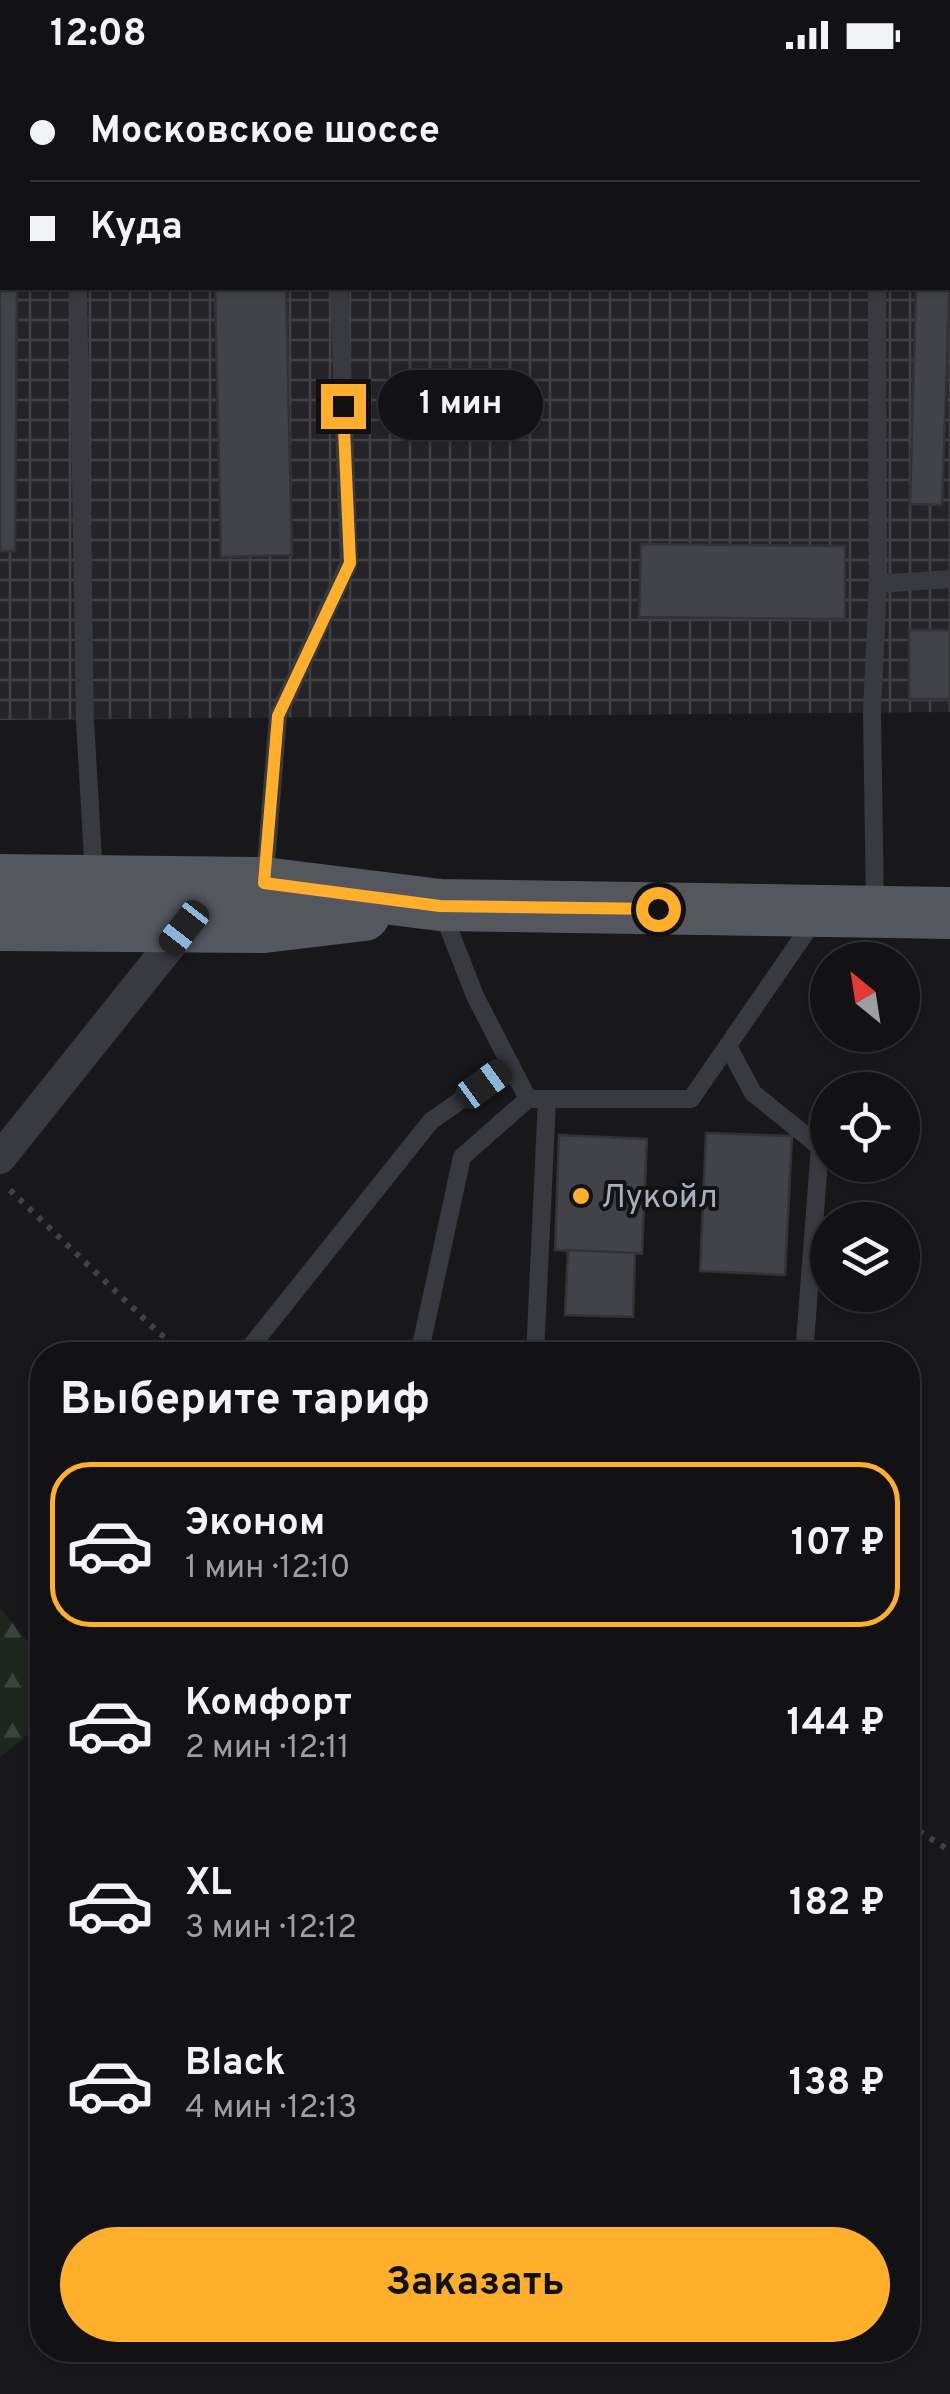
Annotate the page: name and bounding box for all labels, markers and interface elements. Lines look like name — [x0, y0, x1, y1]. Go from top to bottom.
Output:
text: 12:08 — [50, 11, 147, 60]
text: Московское шоссе — [90, 108, 440, 157]
text: Куда — [90, 204, 183, 253]
callout: 1 мин — [378, 371, 543, 441]
route end — [321, 384, 366, 429]
text: 1 мин — [419, 385, 502, 425]
route start — [636, 887, 681, 932]
car — [154, 895, 214, 961]
north arrow — [810, 942, 920, 1052]
map controls — [810, 942, 920, 1312]
car — [451, 1054, 517, 1114]
button: locate — [810, 1072, 920, 1182]
place label: Лукойл — [601, 1179, 718, 1219]
marker: Лукойл — [570, 1185, 592, 1207]
button: layers — [810, 1202, 920, 1312]
text: Выберите тариф — [60, 1373, 430, 1430]
icon: car — [65, 1500, 155, 1590]
text: Эконом — [185, 1500, 325, 1549]
text: 107 ₽ — [791, 1520, 885, 1569]
text: 1 мин · 12:10 — [185, 1549, 350, 1589]
icon: car — [65, 1680, 155, 1770]
text: Комфорт — [185, 1680, 352, 1729]
text: 144 ₽ — [786, 1700, 885, 1749]
text: 2 мин · 12:11 — [185, 1729, 349, 1769]
icon: car — [65, 1860, 155, 1950]
text: XL — [185, 1860, 232, 1909]
text: 182 ₽ — [789, 1880, 885, 1929]
text: 3 мин · 12:12 — [185, 1909, 357, 1949]
icon: car — [65, 2040, 155, 2130]
text: Black — [185, 2040, 285, 2089]
text: 138 ₽ — [789, 2060, 885, 2109]
text: 4 мин · 12:13 — [185, 2089, 357, 2129]
button: Заказать — [60, 2227, 890, 2342]

